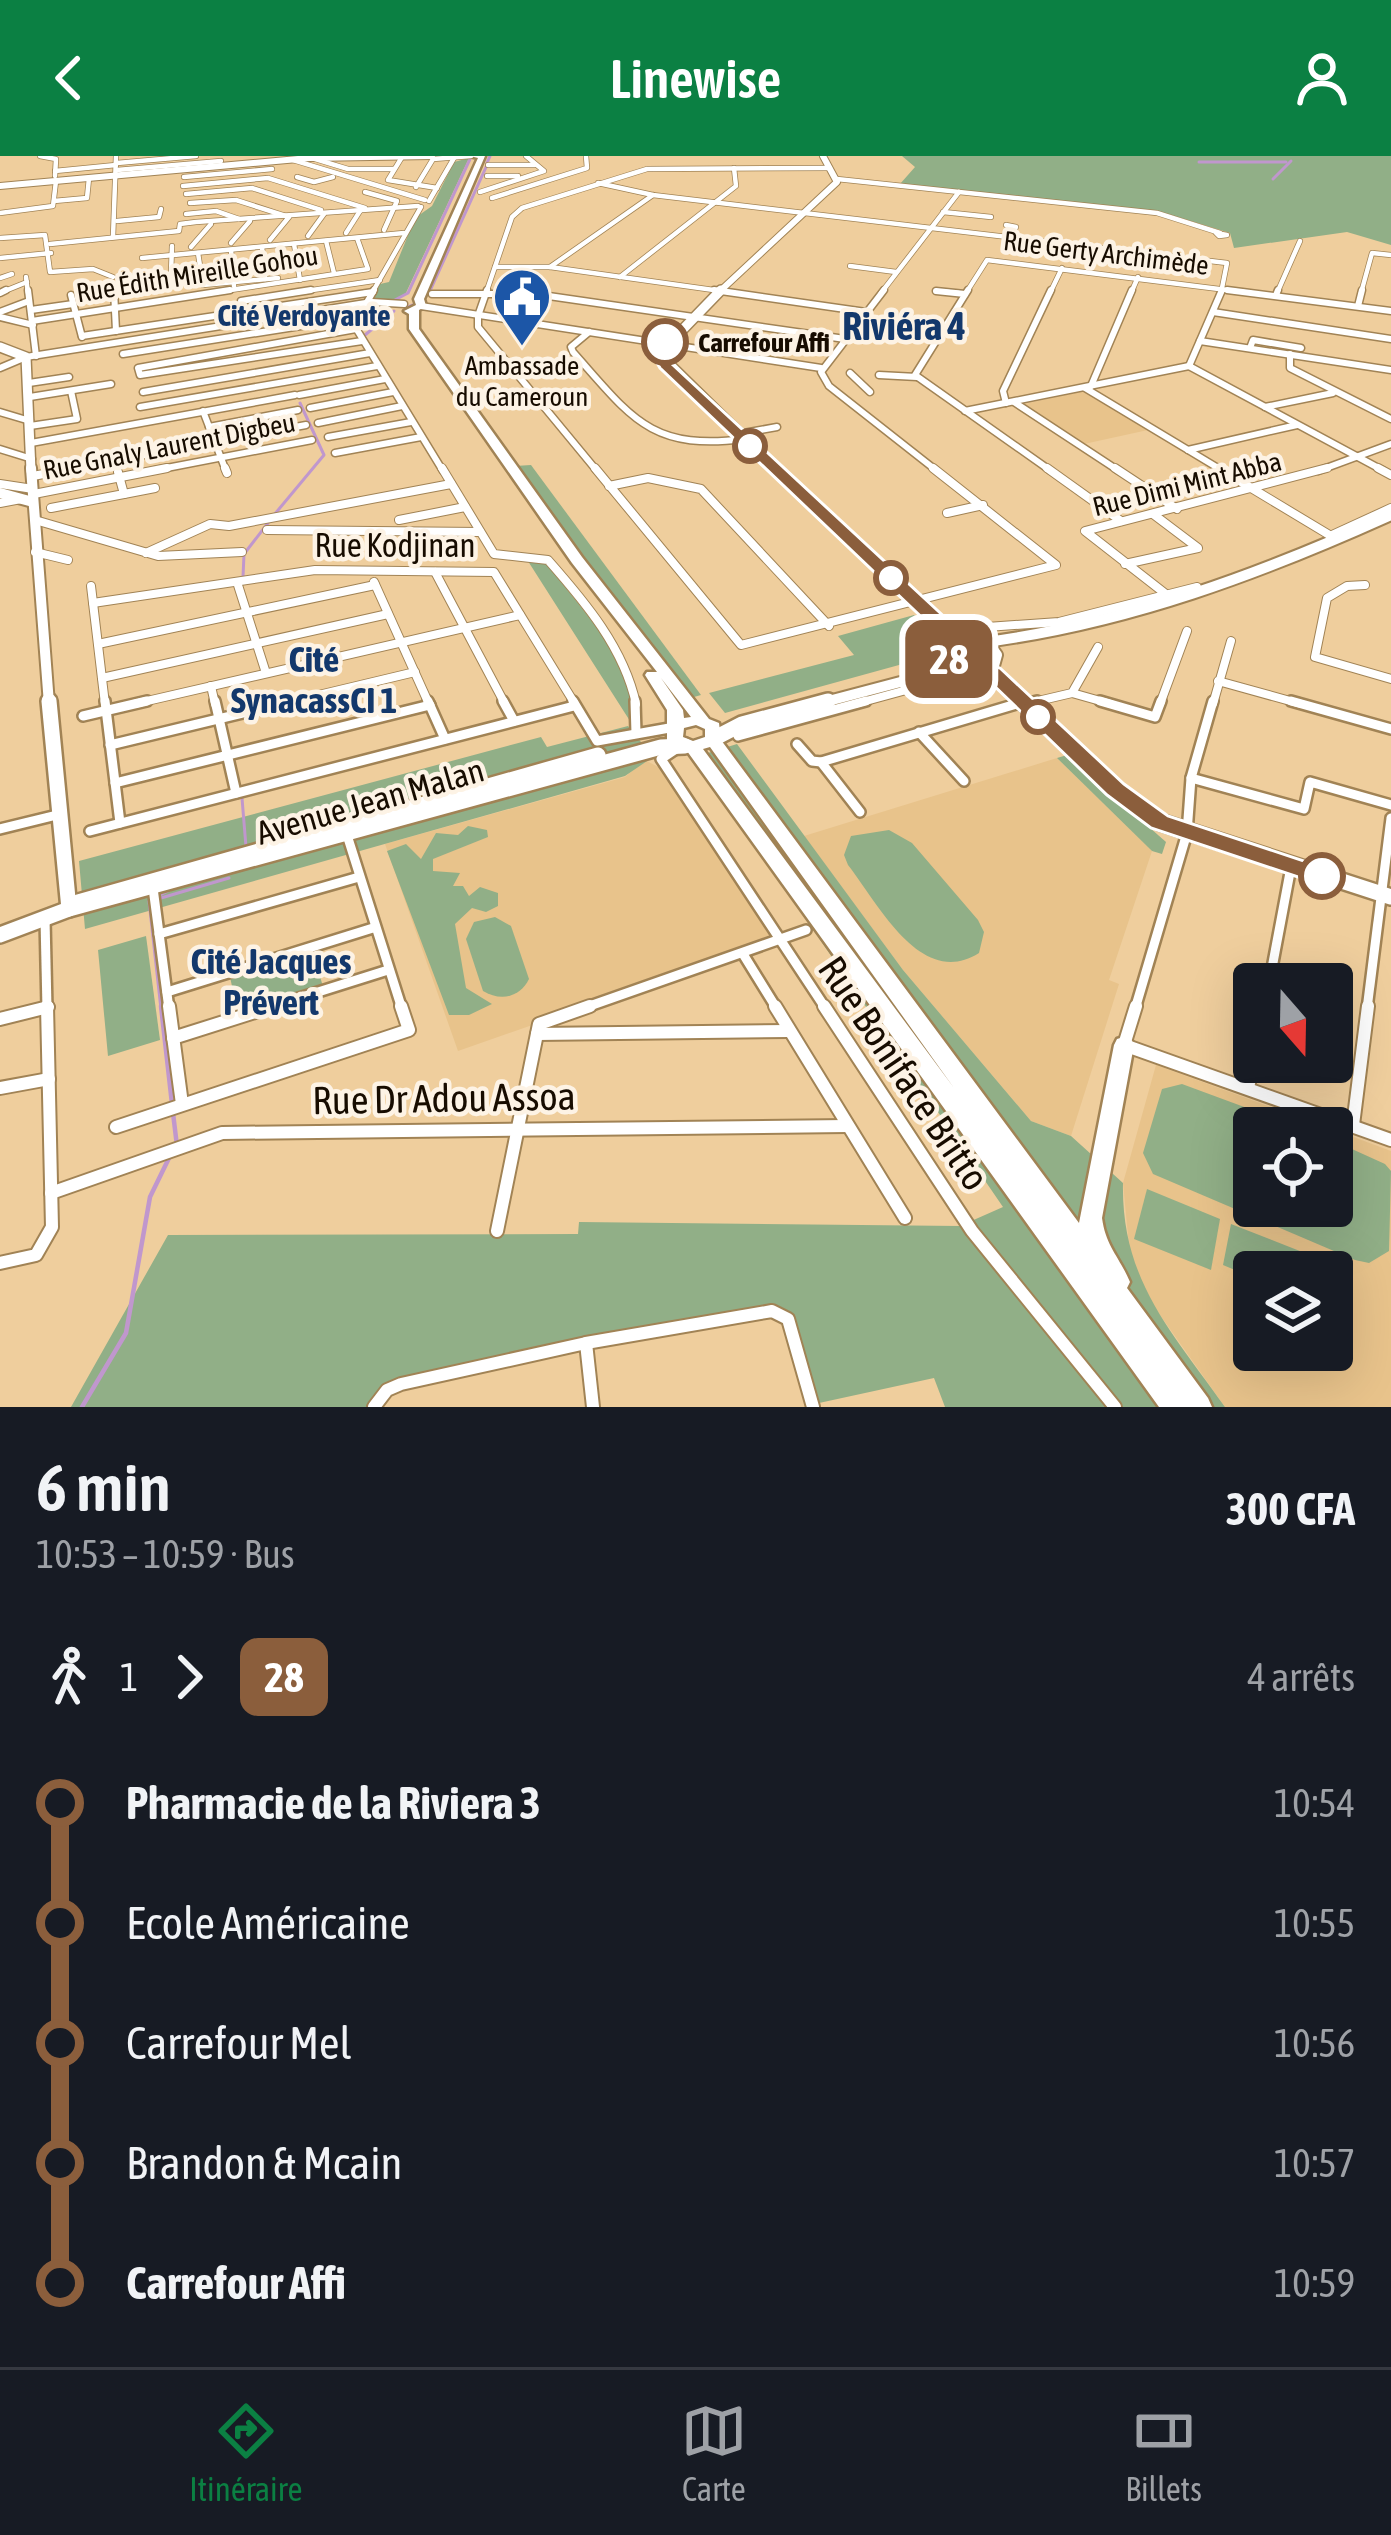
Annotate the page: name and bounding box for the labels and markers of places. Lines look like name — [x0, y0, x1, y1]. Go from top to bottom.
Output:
public building icon: Ambassade du Cameroun — [491, 266, 553, 348]
marker: Carrefour Affi — [643, 320, 687, 364]
place label: Carrefour Affi — [698, 327, 830, 358]
place label: Ambassade du Cameroun — [456, 350, 588, 412]
unlabelled marker — [734, 430, 766, 462]
unlabelled marker — [875, 562, 907, 594]
unlabelled marker — [1022, 701, 1054, 733]
unlabelled marker — [1300, 854, 1344, 898]

